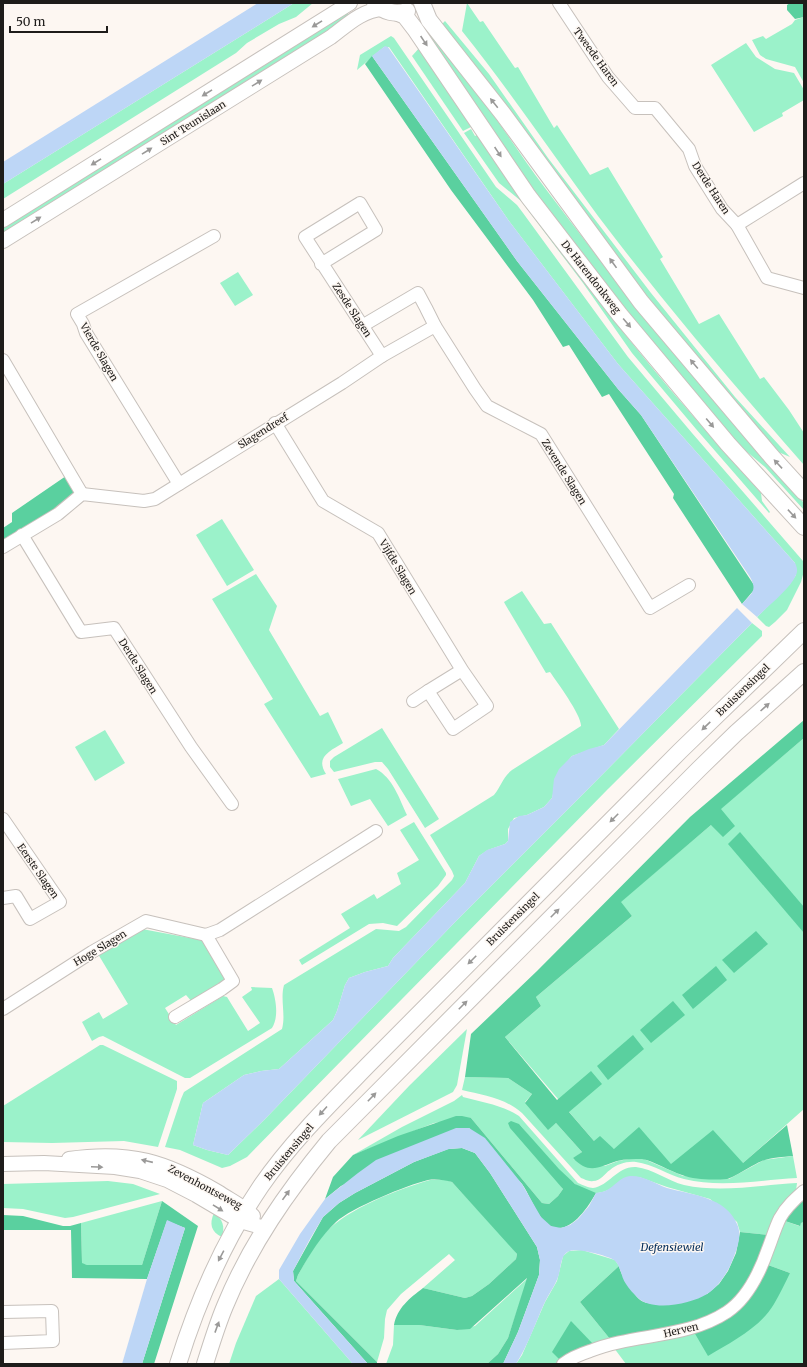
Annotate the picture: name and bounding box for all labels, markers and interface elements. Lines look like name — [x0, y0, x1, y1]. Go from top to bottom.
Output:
scale bar — [10, 8, 107, 34]
text: 50 m — [16, 14, 45, 29]
one-way arrow — [312, 20, 322, 28]
street label: Tweede Haren — [570, 25, 622, 89]
one-way arrow — [420, 36, 428, 46]
one-way arrow — [252, 79, 262, 87]
one-way arrow — [202, 89, 212, 97]
street label: Sint Teunislaan — [158, 97, 229, 148]
one-way arrow — [490, 97, 498, 108]
one-way arrow — [495, 146, 502, 157]
one-way arrow — [141, 148, 152, 155]
one-way arrow — [90, 158, 102, 165]
street label: Derde Haren — [689, 159, 733, 217]
one-way arrow — [31, 216, 41, 224]
street label: De Harendonkweg — [558, 238, 624, 316]
one-way arrow — [609, 257, 617, 268]
street label: Zesde Slagen — [330, 280, 375, 340]
one-way arrow — [622, 317, 631, 328]
street label: Vierde Slagen — [77, 320, 121, 384]
one-way arrow — [689, 359, 698, 370]
street label: Slagendreef — [235, 410, 292, 452]
one-way arrow — [705, 417, 714, 428]
street label: Zevende Slagen — [539, 437, 590, 508]
one-way arrow — [773, 459, 782, 469]
one-way arrow — [787, 509, 797, 519]
street label: Vijfde Slagen — [376, 536, 420, 597]
street label: Derde Slagen — [116, 636, 160, 696]
street label: Bruistensingel — [713, 661, 773, 719]
one-way arrow — [760, 702, 771, 711]
one-way arrow — [701, 721, 711, 731]
one-way arrow — [609, 813, 619, 823]
street label: Eerste Slagen — [14, 841, 62, 901]
street label: Bruistensingel — [484, 890, 542, 948]
one-way arrow — [550, 908, 560, 918]
street label: Hoge Slagen — [71, 927, 129, 969]
one-way arrow — [468, 955, 477, 965]
one-way arrow — [458, 1000, 468, 1010]
one-way arrow — [367, 1092, 377, 1102]
one-way arrow — [319, 1107, 328, 1116]
street label: Bruistensingel — [262, 1121, 316, 1183]
one-way arrow — [141, 1157, 153, 1163]
street label: Zevenhontseweg — [166, 1162, 244, 1212]
one-way arrow — [91, 1163, 103, 1170]
one-way arrow — [282, 1190, 290, 1200]
one-way arrow — [213, 1204, 223, 1212]
water label: Defensiewiel — [639, 1240, 704, 1254]
one-way arrow — [218, 1250, 224, 1262]
street label: Herven — [662, 1320, 700, 1340]
one-way arrow — [215, 1321, 221, 1333]

